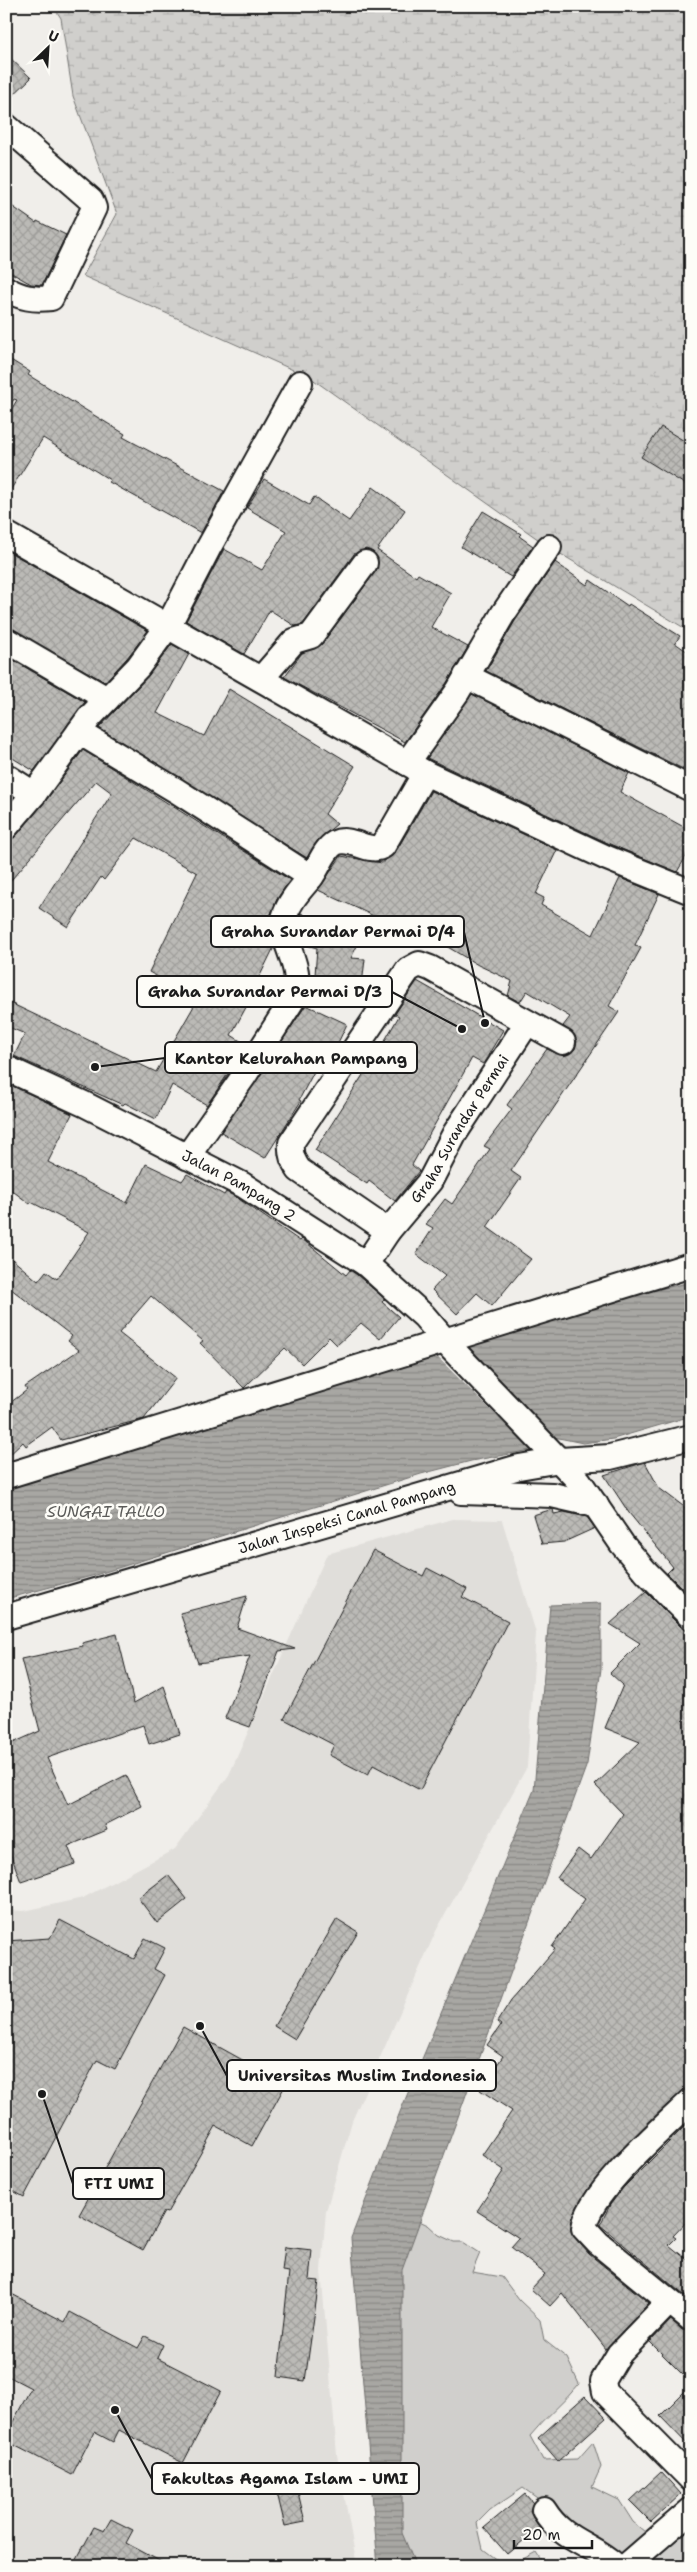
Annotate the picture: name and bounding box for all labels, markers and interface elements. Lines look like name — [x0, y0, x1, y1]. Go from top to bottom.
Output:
north arrow — [22, 22, 72, 72]
text: U — [45, 26, 62, 46]
callout: Graha Surandar Permai D/4 — [211, 916, 464, 947]
text: Graha Surandar Permai D/4 — [221, 921, 455, 942]
callout: Graha Surandar Permai D/3 — [137, 976, 392, 1007]
text: Graha Surandar Permai D/3 — [148, 981, 382, 1002]
callout: Kantor Kelurahan Pampang — [165, 1042, 417, 1073]
text: Kantor Kelurahan Pampang — [175, 1048, 407, 1069]
street label: Graha Surandar Permai — [406, 1051, 514, 1207]
street label: Jalan Pampang 2 — [178, 1145, 300, 1226]
street label: Jalan Inspeksi Canal Pampang — [236, 1476, 457, 1559]
water label: SUNGAI TALLO — [47, 1501, 165, 1522]
callout: Universitas Muslim Indonesia — [227, 2060, 496, 2091]
text: Universitas Muslim Indonesia — [238, 2065, 486, 2086]
callout: FTI UMI — [73, 2168, 164, 2199]
text: FTI UMI — [84, 2173, 154, 2194]
callout: Fakultas Agama Islam - UMI — [152, 2463, 419, 2494]
text: Fakultas Agama Islam - UMI — [162, 2468, 408, 2489]
scale bar — [514, 2517, 592, 2549]
text: 20 m — [522, 2525, 561, 2545]

